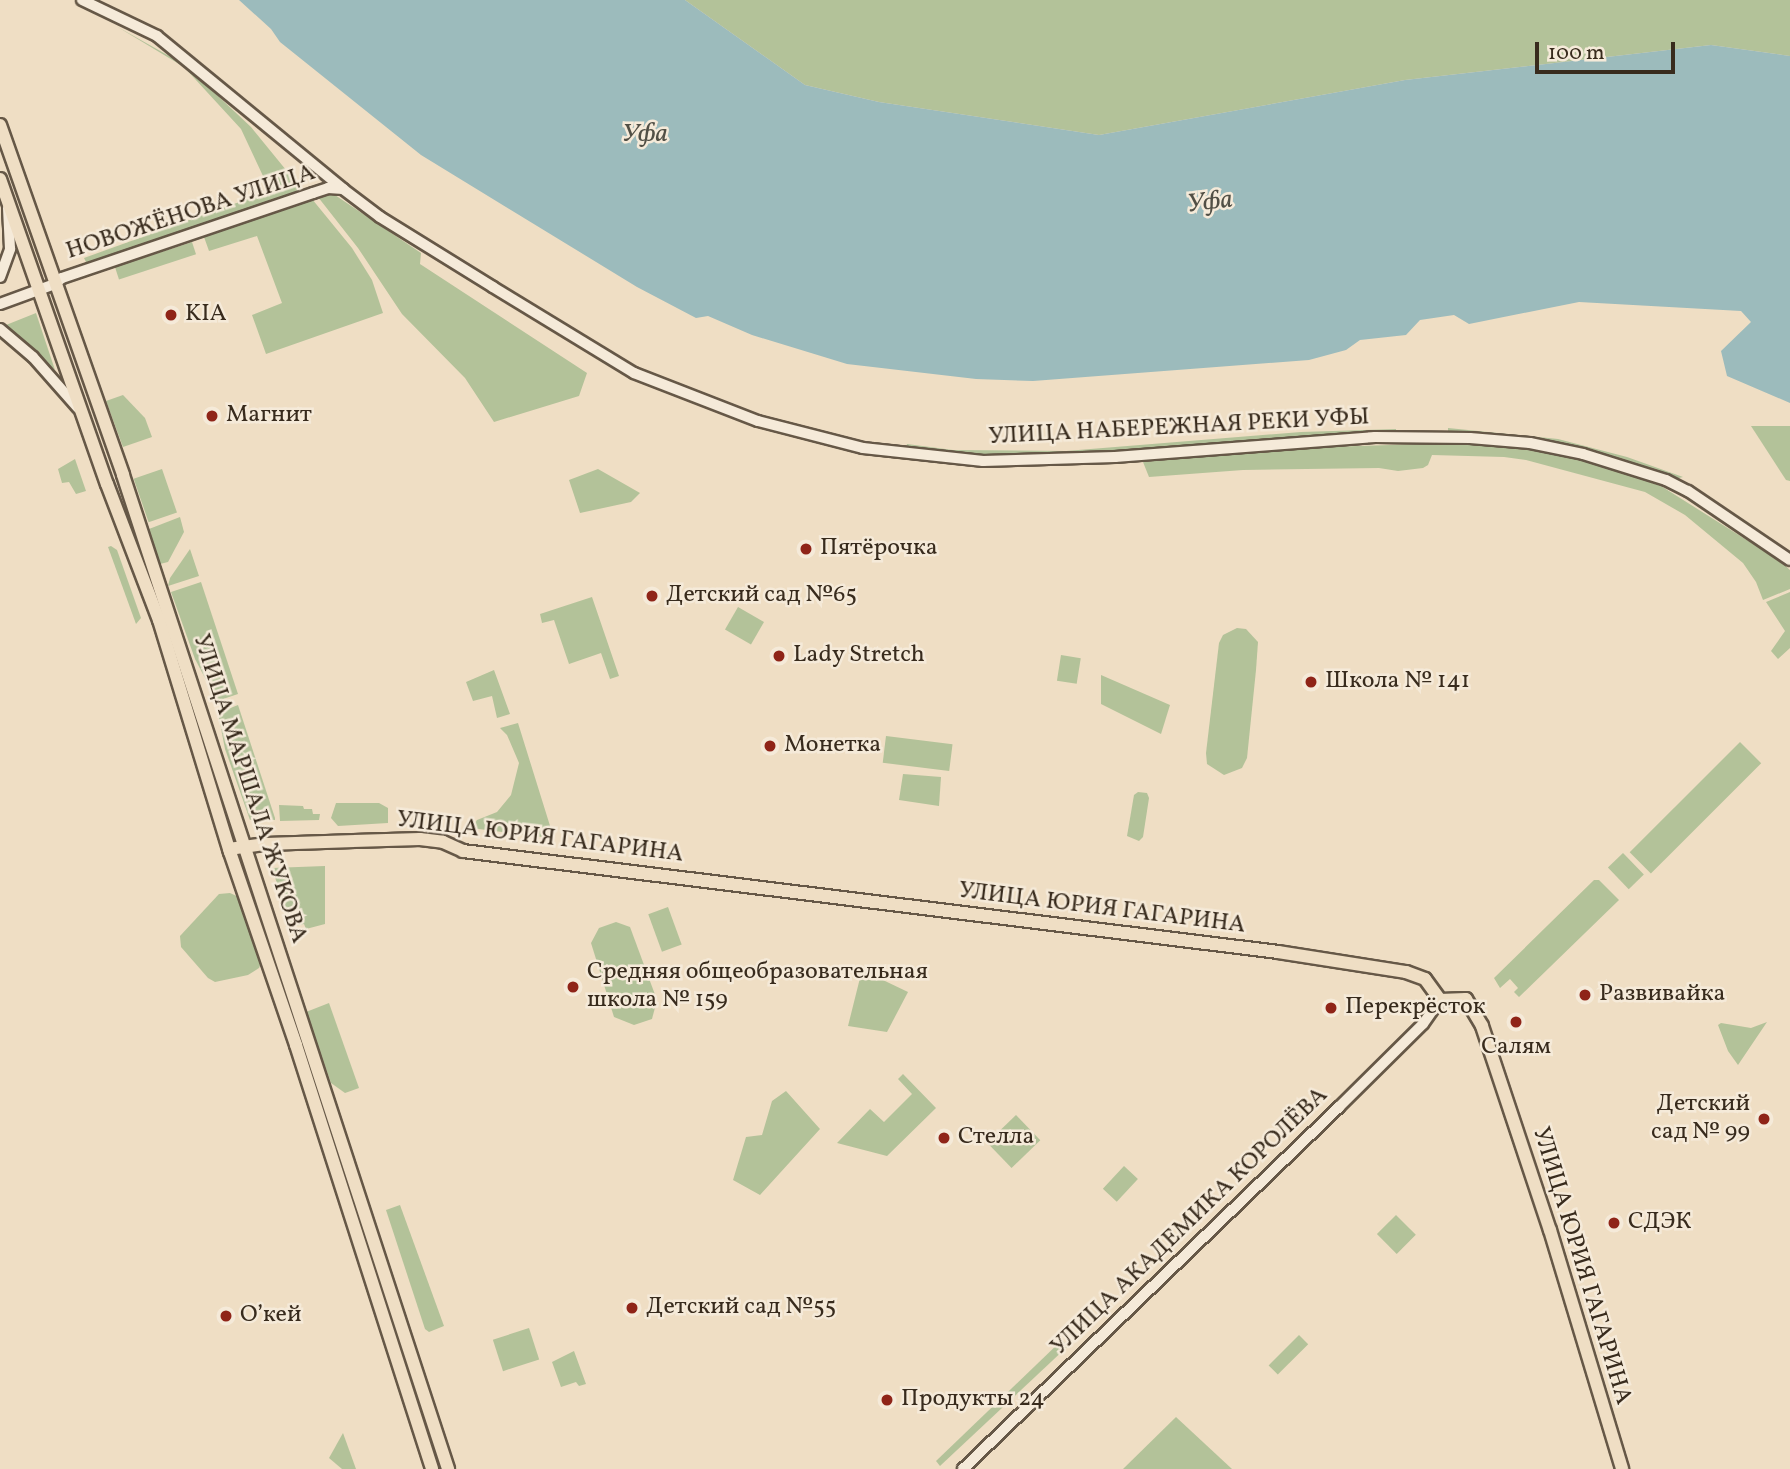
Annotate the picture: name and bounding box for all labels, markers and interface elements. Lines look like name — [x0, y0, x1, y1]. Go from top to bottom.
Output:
scale bar — [1538, 28, 1678, 72]
text: 100 m — [1548, 39, 1605, 68]
water label: Уфа — [622, 119, 668, 151]
street label: НОВОЖЁНОВА УЛИЦА — [63, 159, 319, 267]
water label: Уфа — [1185, 185, 1235, 221]
place label: KIA — [185, 301, 227, 329]
marker: KIA — [163, 307, 179, 323]
place label: Магнит — [226, 402, 312, 430]
street label: УЛИЦА НАБЕРЕЖНАЯ РЕКИ УФЫ — [988, 404, 1370, 452]
marker: Магнит — [204, 408, 220, 424]
place label: Пятёрочка — [820, 535, 938, 563]
marker: Пятёрочка — [798, 541, 814, 557]
place label: Детский сад №65 — [666, 582, 857, 610]
marker: Детский сад №65 — [644, 588, 660, 604]
street label: УЛИЦА МАРШАЛА ЖУКОВА — [185, 631, 313, 947]
place label: Lady Stretch — [793, 642, 925, 670]
marker: Lady Stretch — [771, 648, 787, 664]
place label: Школа № 141 — [1325, 668, 1470, 696]
marker: Школа № 141 — [1303, 674, 1319, 690]
place label: Монетка — [784, 732, 881, 760]
marker: Монетка — [762, 738, 778, 754]
street label: УЛИЦА ЮРИЯ ГАГАРИНА — [395, 806, 685, 870]
street label: УЛИЦА ЮРИЯ ГАГАРИНА — [957, 877, 1247, 941]
place label: Средняя общеобразовательная школа № 159 — [587, 959, 928, 1015]
marker: Средняя общеобразовательная школа № 159 — [565, 979, 581, 995]
place label: Развивайка — [1599, 981, 1726, 1009]
marker: Развивайка — [1577, 987, 1593, 1003]
place label: Перекрёсток — [1345, 994, 1486, 1022]
marker: Перекрёсток — [1323, 1000, 1339, 1016]
marker: Салям — [1508, 1014, 1524, 1030]
place label: Салям — [1481, 1034, 1551, 1062]
street label: УЛИЦА АКАДЕМИКА КОРОЛЁВА — [1046, 1082, 1334, 1362]
place label: Детский сад № 99 — [1651, 1091, 1750, 1147]
marker: Детский сад № 99 — [1756, 1111, 1772, 1127]
place label: Стелла — [958, 1124, 1034, 1152]
street label: УЛИЦА ЮРИЯ ГАГАРИНА — [1525, 1124, 1637, 1408]
marker: Стелла — [936, 1130, 952, 1146]
place label: СДЭК — [1628, 1209, 1692, 1237]
marker: СДЭК — [1606, 1215, 1622, 1231]
place label: Детский сад №55 — [646, 1294, 836, 1322]
marker: Детский сад №55 — [624, 1300, 640, 1316]
place label: О’кей — [240, 1302, 302, 1330]
marker: О’кей — [218, 1308, 234, 1324]
place label: Продукты 24 — [901, 1386, 1045, 1414]
marker: Продукты 24 — [879, 1392, 895, 1408]

